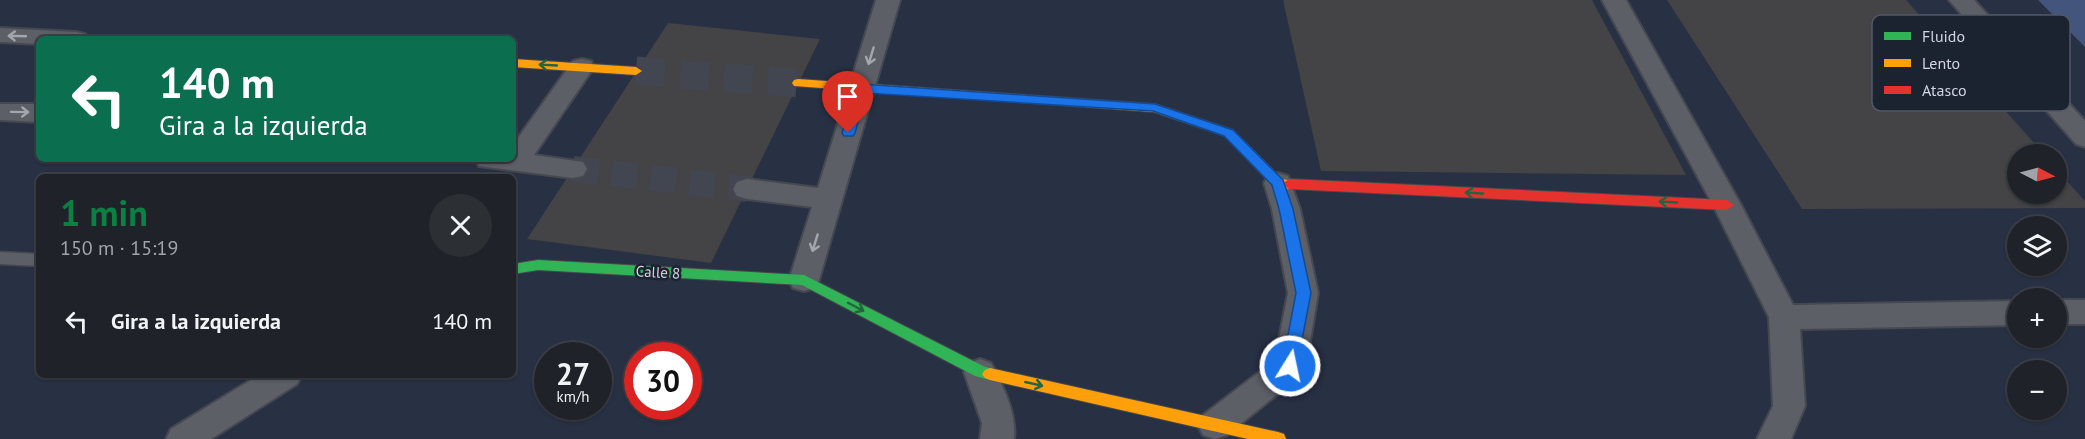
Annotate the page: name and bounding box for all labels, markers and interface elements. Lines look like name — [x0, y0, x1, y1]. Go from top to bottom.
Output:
legend — [1872, 15, 2070, 111]
text: Fluido — [1922, 26, 1965, 46]
one-way arrow — [8, 30, 28, 42]
one-way arrow — [865, 46, 876, 65]
text: Lento — [1922, 53, 1960, 73]
text: 140 m — [159, 55, 275, 110]
one-way arrow — [538, 59, 558, 70]
icon: left — [60, 60, 138, 138]
pin — [822, 71, 873, 133]
icon: arrive — [831, 80, 864, 113]
text: Atasco — [1922, 80, 1967, 100]
one-way arrow — [9, 107, 29, 118]
text: Gira a la izquierda — [159, 108, 368, 142]
north arrow — [2007, 144, 2067, 204]
map controls — [2007, 144, 2067, 420]
one-way arrow — [1464, 187, 1484, 198]
text: 1 min — [60, 189, 148, 236]
button: close — [429, 194, 492, 257]
one-way arrow — [1659, 196, 1679, 207]
button: layers — [2007, 216, 2067, 276]
one-way arrow — [809, 233, 820, 252]
text: 150 m · 15:19 — [60, 235, 178, 261]
street label: Calle 8 — [635, 261, 681, 283]
button: + — [2007, 288, 2067, 348]
one-way arrow — [847, 301, 864, 313]
icon: left — [60, 305, 93, 338]
text: Gira a la izquierda — [111, 307, 281, 335]
text: 140 m — [432, 307, 492, 335]
position arrow — [1258, 334, 1322, 398]
speed limit sign: 30 — [624, 342, 702, 420]
text: 27 — [556, 354, 590, 393]
button: − — [2007, 360, 2067, 420]
one-way arrow — [1023, 379, 1043, 390]
text: km/h — [557, 387, 589, 406]

